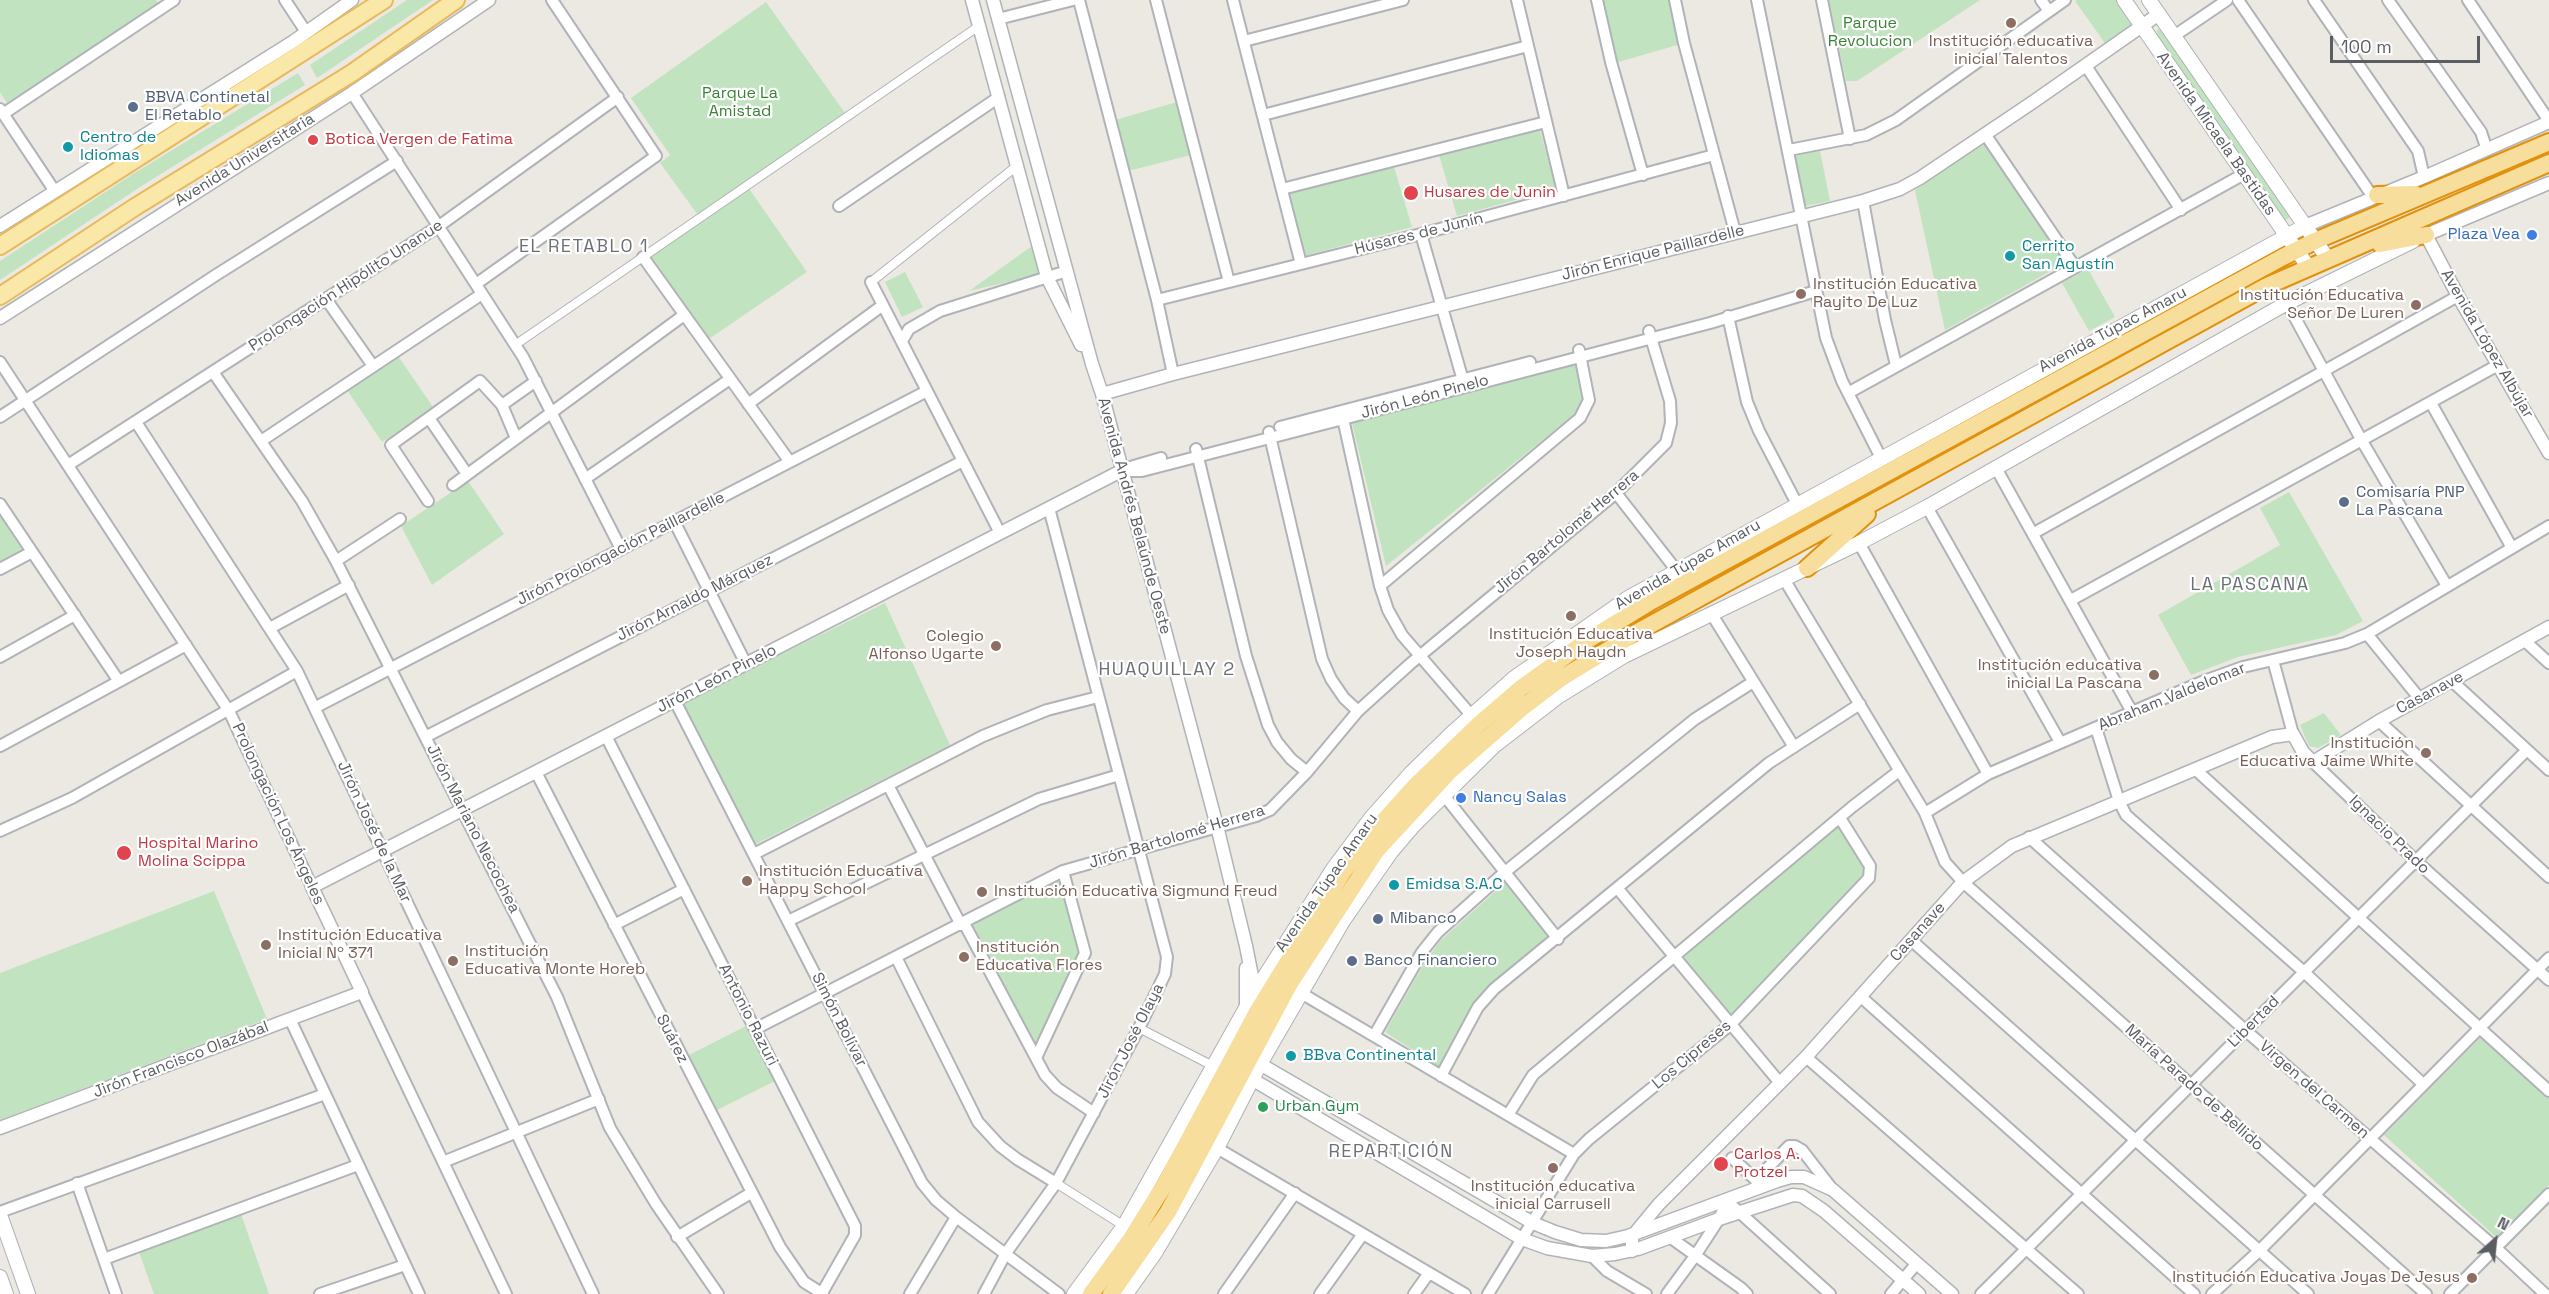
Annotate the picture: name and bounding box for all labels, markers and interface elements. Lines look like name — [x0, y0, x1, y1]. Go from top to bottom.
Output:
park label: Parque Revolucion — [1828, 14, 1912, 52]
marker: Institución educativa inicial Talentos — [2004, 16, 2018, 30]
scale bar — [2333, 24, 2483, 62]
place label: Institución educativa inicial Talentos — [1929, 32, 2093, 70]
text: 100 m — [2341, 35, 2392, 58]
street label: Avenida Micaela Bastidas — [2152, 49, 2280, 219]
park label: Parque La Amistad — [702, 84, 778, 122]
place label: BBVA Continetal El Retablo — [145, 88, 270, 126]
marker: BBVA Continetal El Retablo — [126, 100, 140, 114]
street label: Avenida Universitaria — [172, 109, 318, 211]
place label: Centro de Idiomas — [80, 128, 156, 166]
place label: Botica Vergen de Fatima — [325, 130, 513, 150]
marker: Botica Vergen de Fatima — [306, 133, 320, 147]
marker: Centro de Idiomas — [61, 140, 75, 154]
place label: Husares de Junin — [1424, 183, 1556, 203]
marker: Husares de Junin — [1402, 184, 1420, 202]
street label: Húsares de Junín — [1353, 209, 1485, 259]
street label: Prolongación Hipólito Unanue — [245, 216, 447, 356]
street label: Jirón Enrique Paillardelle — [1560, 221, 1746, 285]
place label: Plaza Vea — [2448, 225, 2520, 245]
marker: Plaza Vea — [2525, 228, 2539, 242]
district label: EL RETABLO 1 — [519, 236, 649, 258]
place label: Cerrito San Agustín — [2022, 237, 2114, 275]
marker: Cerrito San Agustín — [2003, 249, 2017, 263]
street label: Avenida López Albújar — [2437, 266, 2537, 422]
place label: Institución Educativa Rayito De Luz — [1813, 275, 1977, 313]
street label: Avenida Túpac Amaru — [2036, 283, 2190, 377]
place label: Institución Educativa Señor De Luren — [2240, 286, 2404, 324]
marker: Institución Educativa Rayito De Luz — [1794, 287, 1808, 301]
marker: Institución Educativa Señor De Luren — [2409, 298, 2423, 312]
street label: Jirón León Pinelo — [1359, 371, 1491, 423]
street label: Avenida Andrés Belaúnde Oeste — [1093, 396, 1175, 636]
street label: Jirón Bartolomé Herrera — [1491, 466, 1643, 598]
place label: Comisaría PNP La Pascana — [2356, 483, 2465, 521]
street label: Jirón Prolongación Paillardelle — [514, 488, 728, 610]
marker: Comisaría PNP La Pascana — [2337, 495, 2351, 509]
street label: Avenida Túpac Amaru — [1612, 516, 1764, 614]
street label: Jirón Arnaldo Márquez — [614, 550, 776, 646]
district label: LA PASCANA — [2191, 574, 2309, 596]
marker: Institución Educativa Joseph Haydn — [1564, 609, 1578, 623]
place label: Institución Educativa Joseph Haydn — [1489, 625, 1653, 663]
place label: Colegio Alfonso Ugarte — [868, 627, 984, 665]
marker: Colegio Alfonso Ugarte — [989, 639, 1003, 653]
street label: Jirón León Pinelo — [654, 641, 780, 717]
place label: Institución educativa inicial La Pascana — [1978, 656, 2142, 694]
district label: HUAQUILLAY 2 — [1098, 659, 1236, 681]
street label: Abraham Valdelomar — [2096, 659, 2248, 735]
street label: Casanave — [2393, 667, 2467, 719]
marker: Institución educativa inicial La Pascana — [2147, 668, 2161, 682]
street label: Prolongación Los Ángeles — [227, 720, 329, 908]
place label: Institución Educativa Jaime White — [2240, 734, 2414, 772]
street label: Jirón Mariano Necochea — [422, 742, 524, 916]
marker: Institución Educativa Jaime White — [2419, 746, 2433, 760]
street label: Jirón José de la Mar — [333, 758, 415, 906]
place label: Nancy Salas — [1473, 788, 1567, 808]
marker: Nancy Salas — [1454, 791, 1468, 805]
street label: Ignacio Prado — [2345, 792, 2433, 878]
street label: Jirón Bartolomé Herrera — [1087, 801, 1267, 873]
street label: Avenida Túpac Amaru — [1272, 810, 1382, 956]
place label: Hospital Marino Molina Scippa — [138, 834, 258, 872]
marker: Hospital Marino Molina Scippa — [115, 844, 133, 862]
place label: Institución Educativa Happy School — [759, 862, 923, 900]
marker: Institución Educativa Happy School — [740, 874, 754, 888]
place label: Emidsa S.A.C — [1406, 875, 1503, 895]
marker: Emidsa S.A.C — [1387, 878, 1401, 892]
place label: Institución Educativa Sigmund Freud — [994, 882, 1278, 902]
marker: Institución Educativa Sigmund Freud — [975, 885, 989, 899]
street label: Casanave — [1886, 898, 1950, 966]
place label: Mibanco — [1390, 909, 1457, 929]
marker: Mibanco — [1371, 912, 1385, 926]
place label: Institución Educativa Inicial Nº 371 — [278, 926, 442, 964]
marker: Institución Educativa Inicial Nº 371 — [259, 938, 273, 952]
place label: Institución Educativa Flores — [976, 938, 1102, 976]
place label: Institución Educativa Monte Horeb — [465, 942, 645, 980]
marker: Institución Educativa Flores — [957, 950, 971, 964]
place label: Banco Financiero — [1364, 951, 1497, 971]
marker: Institución Educativa Monte Horeb — [446, 954, 460, 968]
marker: Banco Financiero — [1345, 954, 1359, 968]
street label: Antonio Razuri — [714, 961, 782, 1069]
street label: Simón Bolívar — [807, 970, 871, 1070]
street label: Jirón José Olaya — [1094, 980, 1168, 1102]
street label: Libertad — [2224, 992, 2284, 1052]
street label: Suárez — [652, 1011, 692, 1067]
street label: Los Cipreses — [1649, 1016, 1735, 1094]
street label: Jirón Francisco Olazábal — [90, 1018, 272, 1102]
street label: María Parado de Bellido — [2121, 1021, 2267, 1155]
street label: Virgen del Carmen — [2255, 1037, 2373, 1143]
place label: BBva Continental — [1303, 1046, 1436, 1066]
marker: BBva Continental — [1284, 1049, 1298, 1063]
place label: Urban Gym — [1275, 1097, 1359, 1117]
marker: Urban Gym — [1256, 1100, 1270, 1114]
district label: REPARTICIÓN — [1328, 1141, 1454, 1163]
place label: Carlos A. Protzel — [1734, 1145, 1800, 1183]
marker: Carlos A. Protzel — [1712, 1155, 1730, 1173]
marker: Institución educativa inicial Carrusell — [1546, 1161, 1560, 1175]
place label: Institución educativa inicial Carrusell — [1471, 1177, 1635, 1215]
north arrow — [2465, 1210, 2525, 1270]
text: N — [2494, 1212, 2513, 1235]
place label: Institución Educativa Joyas De Jesus — [2172, 1268, 2460, 1288]
marker: Institución Educativa Joyas De Jesus — [2465, 1271, 2479, 1285]

